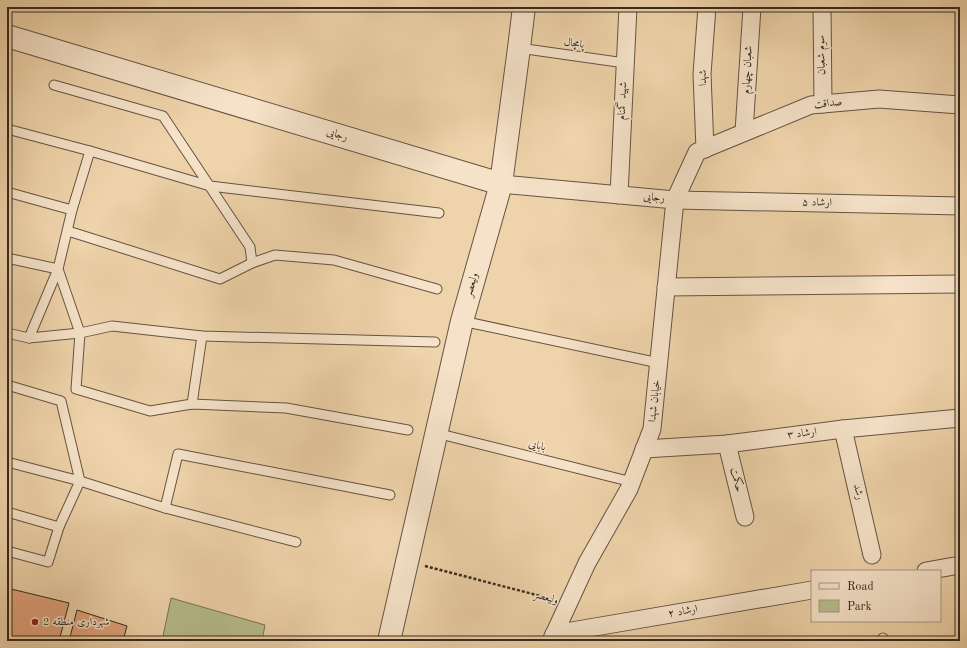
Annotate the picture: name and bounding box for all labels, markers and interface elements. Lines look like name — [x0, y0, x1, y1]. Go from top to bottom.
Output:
street label: سوم شعبان — [816, 35, 831, 75]
street label: پامچال — [563, 37, 586, 52]
street label: شعبان چهارم — [741, 46, 758, 95]
street label: شهدا — [698, 70, 710, 86]
street label: شهید گمنام — [614, 81, 633, 121]
street label: صداقت — [813, 97, 843, 111]
street label: رجایی — [325, 127, 349, 144]
street label: رجایی — [643, 192, 665, 205]
street label: ارشاد ۵ — [802, 197, 832, 209]
street label: ولیعصر — [463, 272, 482, 300]
street label: خیابان شهدا — [647, 379, 664, 423]
street label: ارشاد ۳ — [786, 427, 818, 441]
street label: بابایی — [527, 439, 547, 454]
street label: حکمت — [728, 466, 746, 494]
street label: رشد — [851, 483, 865, 501]
legend — [811, 570, 941, 622]
text: Road — [847, 581, 874, 593]
street label: ولیعصر — [531, 589, 559, 607]
text: Park — [847, 601, 872, 613]
street label: ارشاد ۲ — [667, 604, 699, 620]
marker: شهرداری منطقه 2 — [30, 617, 40, 627]
place label: شهرداری منطقه 2 — [43, 617, 110, 629]

